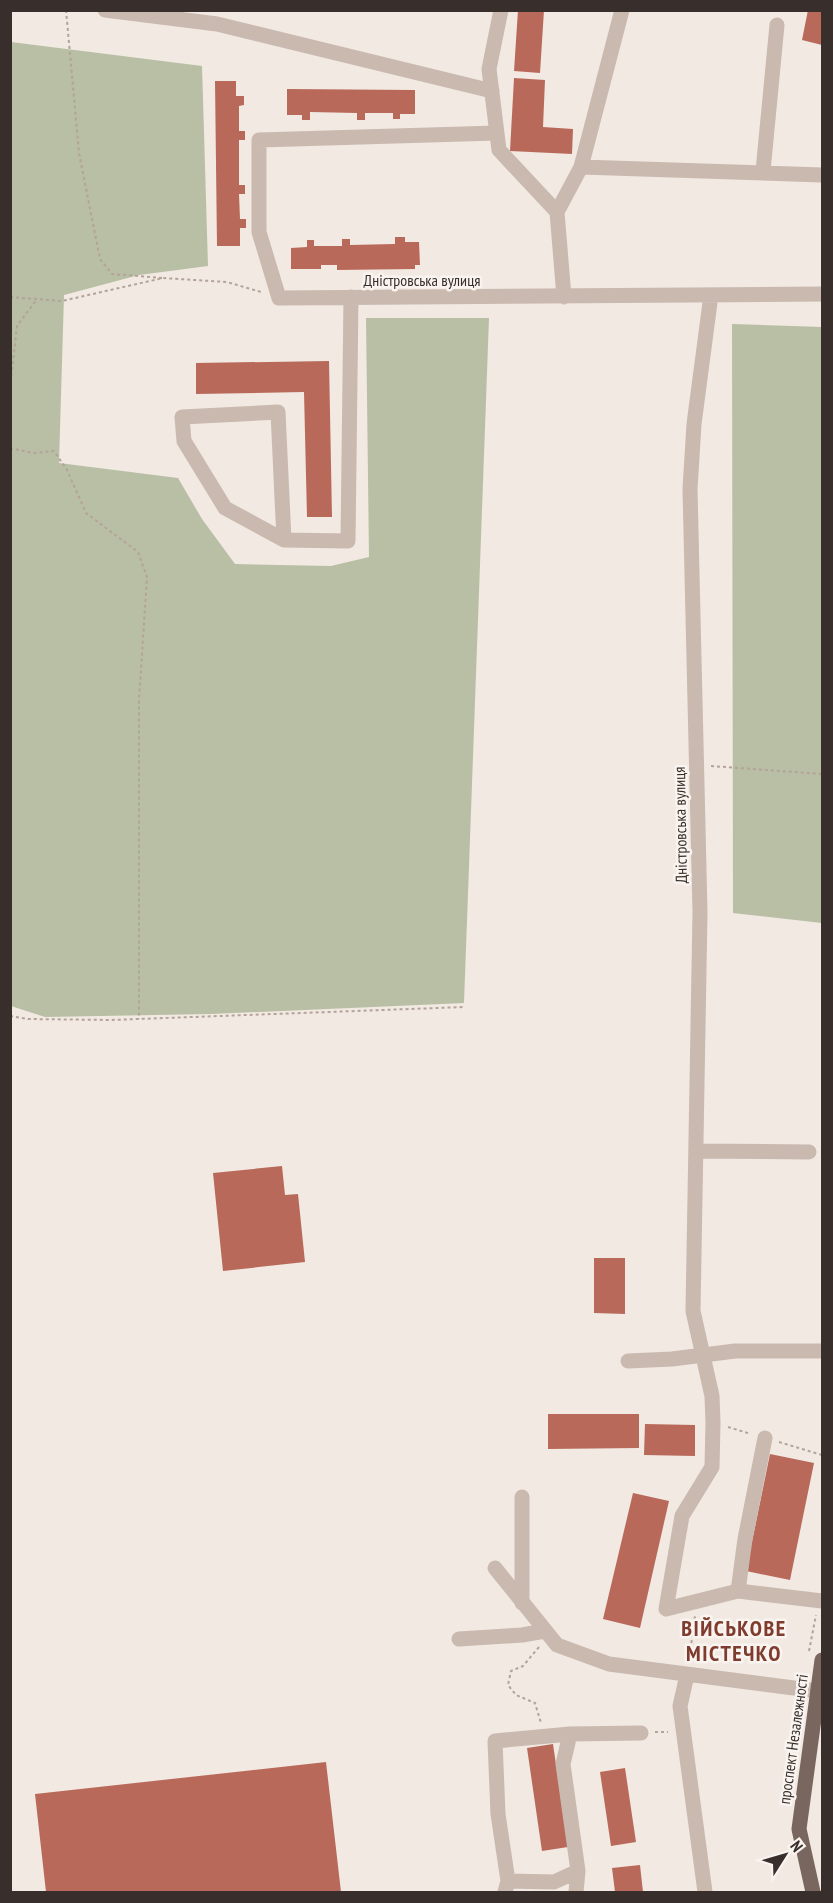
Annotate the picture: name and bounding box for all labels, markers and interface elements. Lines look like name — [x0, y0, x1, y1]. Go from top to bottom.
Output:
street label: Дністровська вулиця — [364, 270, 480, 290]
street label: Дністровська вулиця — [669, 766, 691, 884]
district label: ВІЙСЬКОВЕ МІСТЕЧКО — [681, 1614, 787, 1667]
street label: проспект Незалежності — [774, 1673, 812, 1805]
north arrow — [755, 1825, 815, 1885]
text: N — [786, 1837, 808, 1855]

